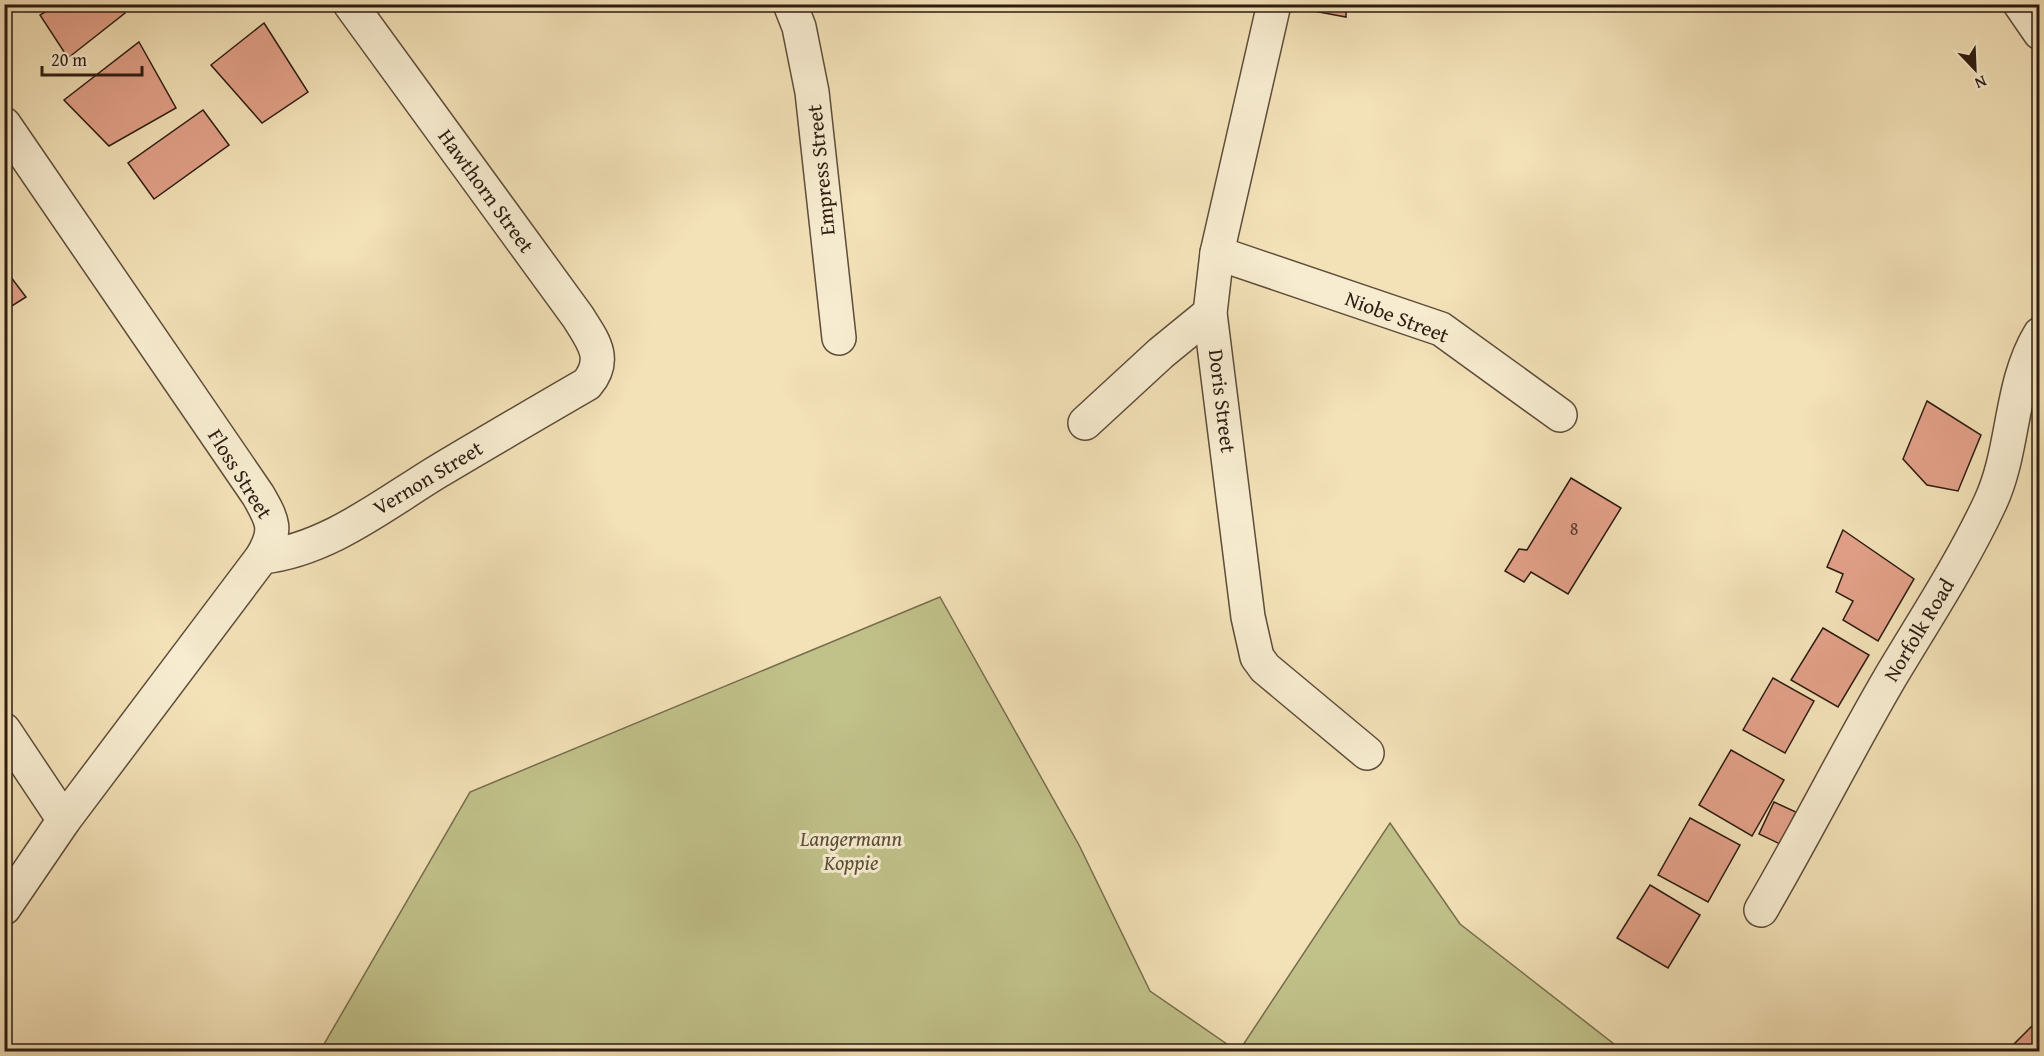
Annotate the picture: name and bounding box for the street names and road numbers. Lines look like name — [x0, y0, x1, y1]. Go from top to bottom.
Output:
street label: Empress Street — [798, 102, 843, 237]
street label: Hawthorn Street — [431, 122, 542, 260]
street label: Niobe Street — [1341, 283, 1454, 351]
street label: Doris Street — [1201, 347, 1244, 455]
street label: Floss Street — [200, 423, 281, 525]
street label: Vernon Street — [367, 432, 489, 523]
street label: Norfolk Road — [1875, 572, 1962, 687]

